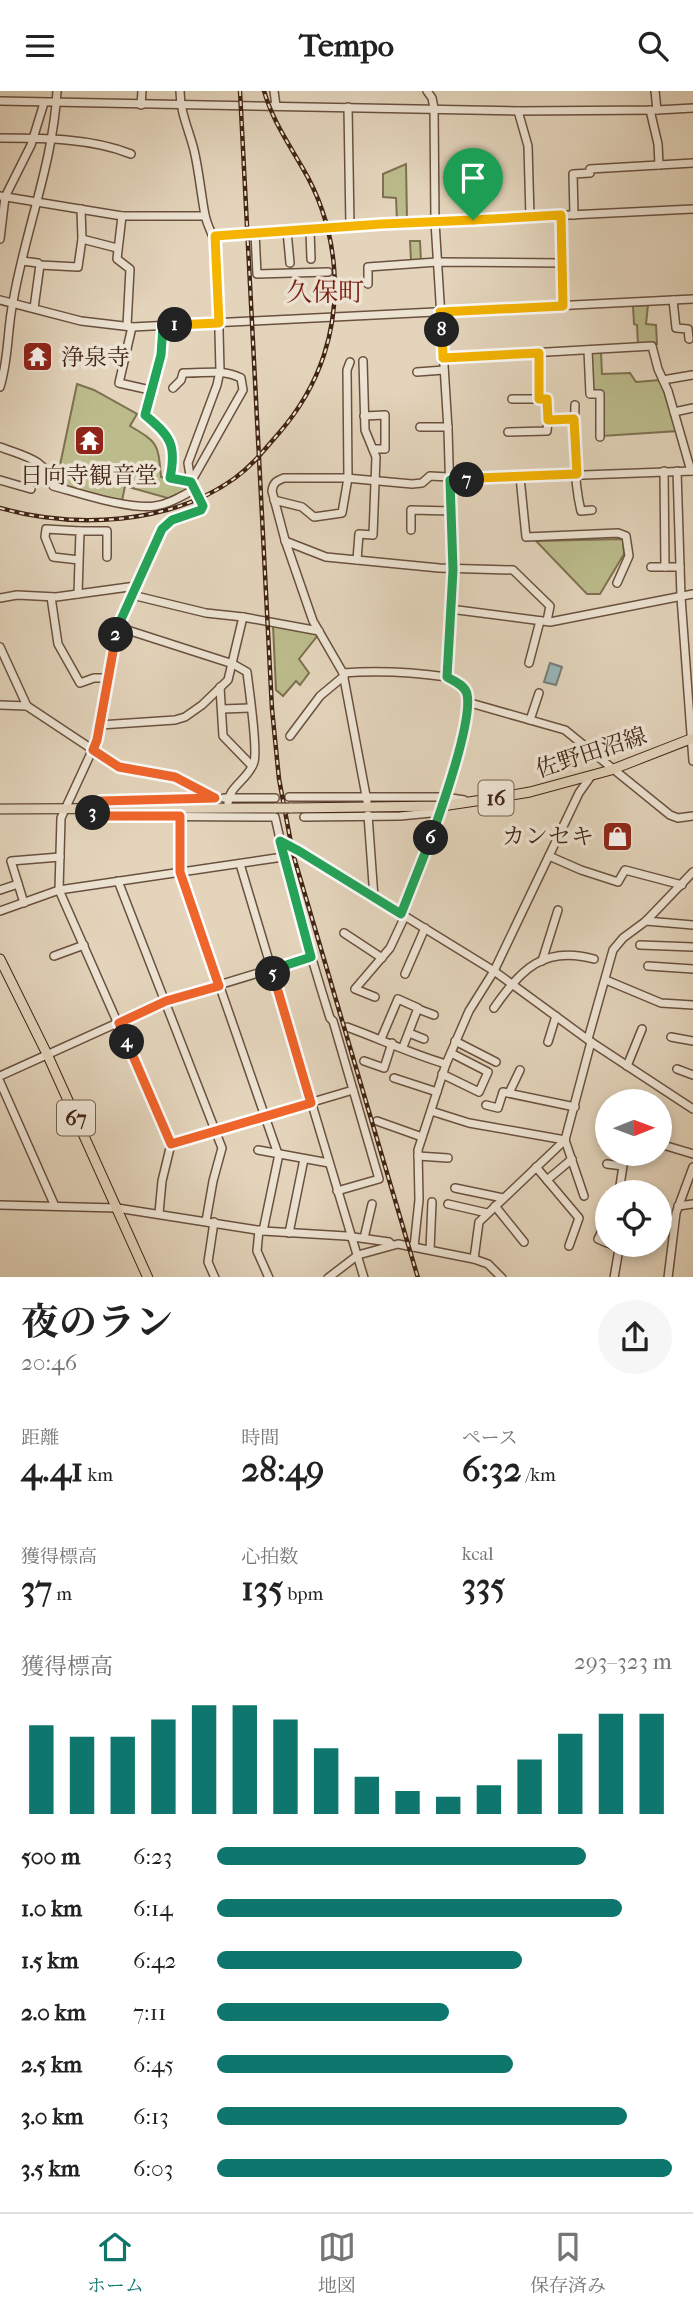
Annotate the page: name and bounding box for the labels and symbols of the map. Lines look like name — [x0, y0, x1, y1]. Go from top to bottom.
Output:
pin — [443, 148, 503, 220]
district label: 久保町 — [286, 277, 364, 308]
pin: 1 — [158, 307, 192, 343]
pin: 8 — [424, 313, 460, 347]
temple icon: 浄泉寺 — [21, 340, 55, 374]
place label: 浄泉寺 — [61, 344, 130, 371]
temple icon: 日向寺観音堂 — [72, 424, 106, 458]
place label: 日向寺観音堂 — [20, 462, 158, 489]
pin: 7 — [449, 463, 484, 497]
pin: 2 — [99, 617, 134, 653]
street label: 佐野田沼線 — [532, 722, 650, 783]
road number: 16 — [478, 781, 514, 815]
pin: 3 — [76, 795, 110, 831]
shop icon: カンセキ — [600, 819, 634, 853]
pin: 6 — [414, 821, 448, 855]
place label: カンセキ — [502, 823, 594, 850]
pin: 5 — [256, 957, 290, 991]
pin: 4 — [110, 1025, 144, 1059]
north arrow — [595, 1089, 672, 1165]
road number: 67 — [57, 1101, 95, 1135]

